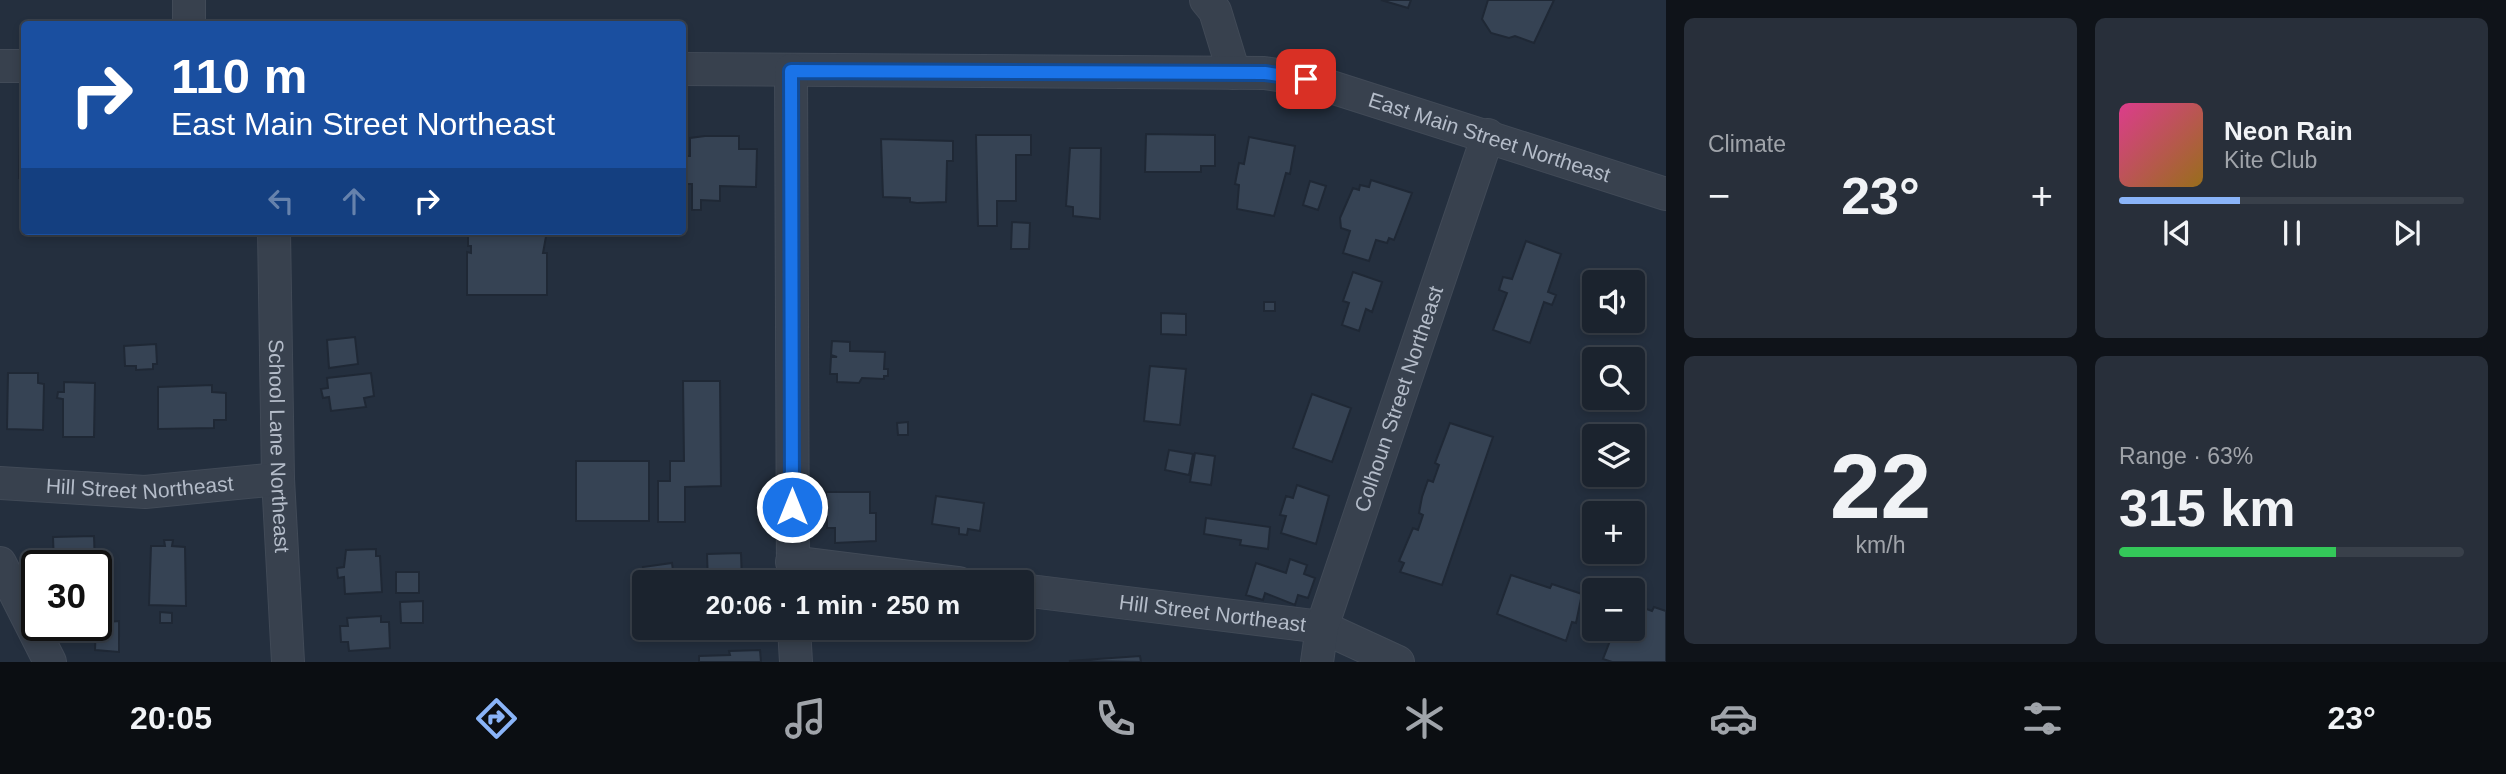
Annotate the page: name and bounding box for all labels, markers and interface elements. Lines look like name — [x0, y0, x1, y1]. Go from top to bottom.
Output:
icon: right — [56, 49, 147, 140]
text: 110 m — [171, 49, 307, 103]
pin — [1276, 49, 1336, 109]
icon: arrive — [1287, 60, 1325, 98]
street label: East Main Street Northeast — [1366, 88, 1613, 187]
text: East Main Street Northeast — [171, 106, 555, 142]
text: Neon Rain — [2224, 116, 2353, 146]
text: Climate — [1708, 131, 1786, 157]
text: Kite Club — [2224, 147, 2317, 173]
text: 23° — [1841, 167, 1920, 225]
text: − — [1708, 175, 1730, 217]
text: + — [2031, 175, 2053, 217]
icon: left — [262, 182, 300, 220]
icon: ahead — [335, 182, 373, 220]
icon: right — [408, 182, 446, 220]
icon: previous — [2158, 214, 2196, 252]
icon: pause — [2273, 214, 2311, 252]
icon: next — [2388, 214, 2426, 252]
map controls — [1582, 270, 1645, 641]
button: sound — [1582, 270, 1645, 333]
street label: Colhoun Street Northeast — [1350, 283, 1447, 515]
street label: School Lane Northeast — [265, 339, 294, 554]
button: search — [1582, 347, 1645, 410]
button: layers — [1582, 424, 1645, 487]
text: 22 — [1830, 436, 1931, 537]
text: Range · 63% — [2119, 443, 2253, 469]
position arrow — [755, 470, 829, 544]
street label: Hill Street Northeast — [45, 471, 235, 503]
text: 315 km — [2119, 479, 2295, 537]
button: + — [1582, 501, 1645, 564]
text: km/h — [1856, 532, 1905, 558]
speed limit sign: 30 — [21, 550, 112, 641]
button: − — [1582, 578, 1645, 641]
text: 20:06 · 1 min · 250 m — [706, 590, 960, 620]
street label: Hill Street Northeast — [1118, 590, 1308, 636]
icon: directions — [472, 694, 521, 743]
icon: music — [781, 694, 830, 743]
icon: phone — [1091, 694, 1140, 743]
icon: climate — [1400, 694, 1449, 743]
icon: car — [1709, 694, 1758, 743]
icon: filters — [2018, 694, 2067, 743]
text: 20:05 — [130, 700, 212, 736]
text: 23° — [2327, 700, 2376, 736]

